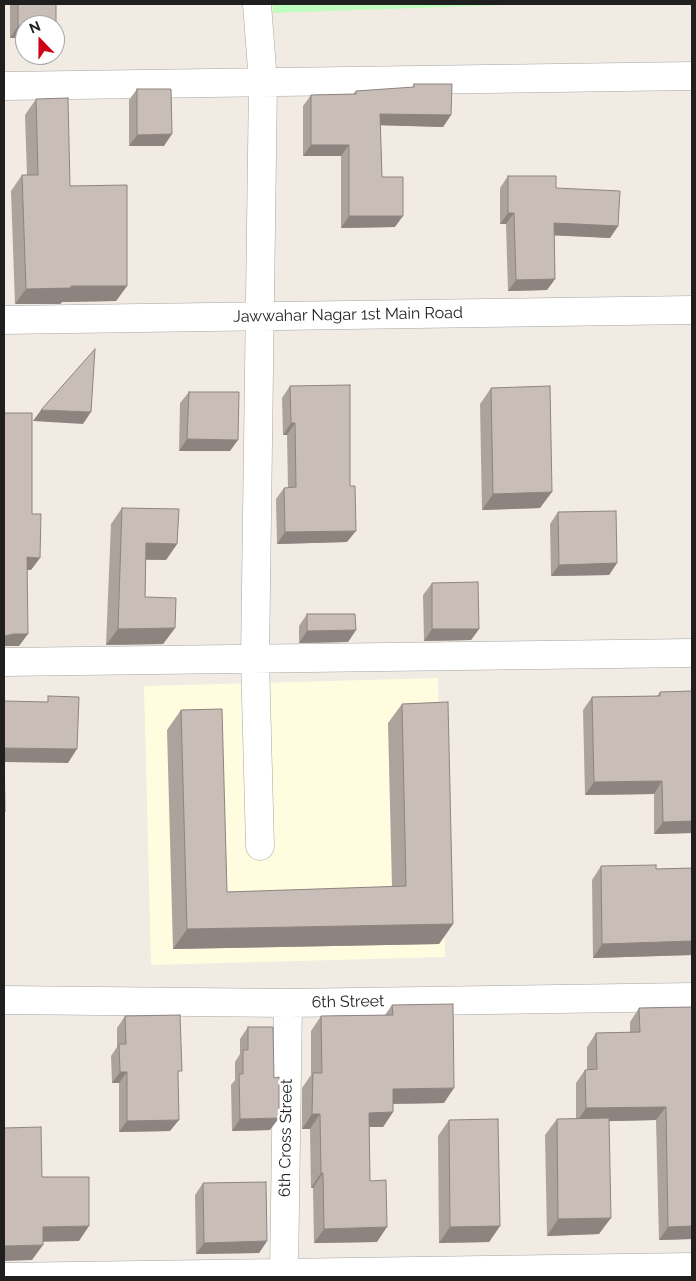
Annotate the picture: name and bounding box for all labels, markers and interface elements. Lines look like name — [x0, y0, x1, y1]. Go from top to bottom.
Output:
north arrow — [15, 15, 65, 65]
text: N — [27, 18, 43, 36]
street label: Jawwahar Nagar 1st Main Road — [233, 303, 463, 327]
street label: 6th Street — [311, 992, 385, 1012]
street label: 6th Cross Street — [275, 1079, 297, 1197]

